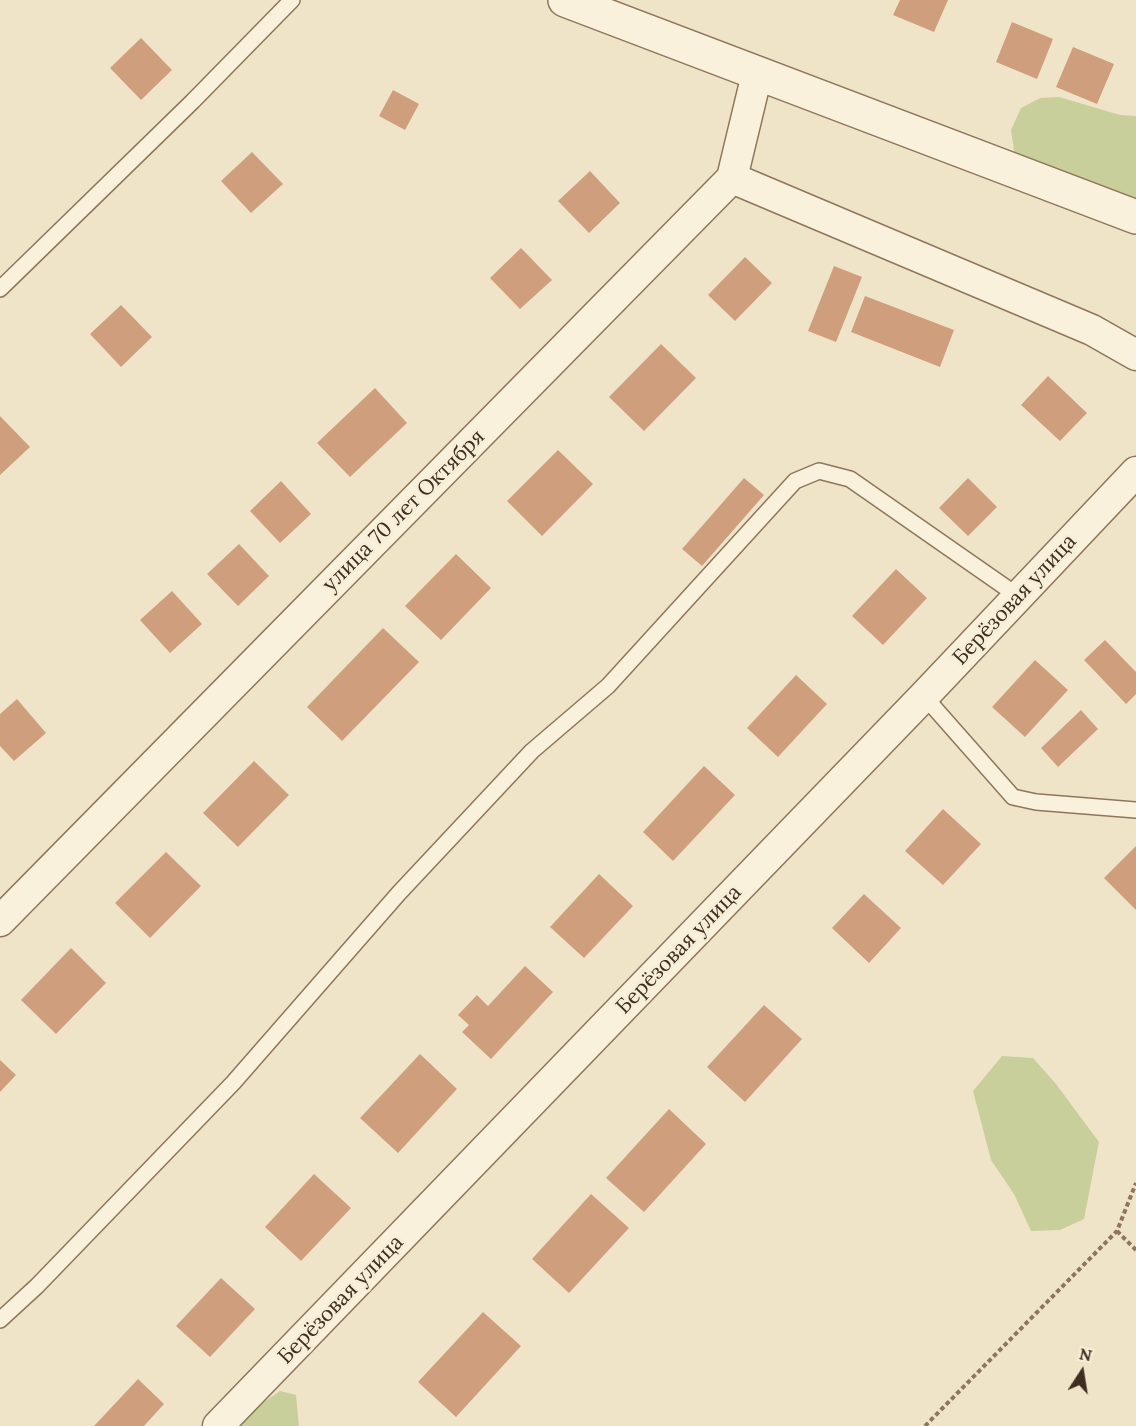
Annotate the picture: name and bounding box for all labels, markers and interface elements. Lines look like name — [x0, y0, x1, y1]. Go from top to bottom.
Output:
street label: улица 70 лет Октября — [318, 425, 490, 597]
street label: Берёзовая улица — [948, 529, 1082, 671]
street label: Берёзовая улица — [611, 880, 747, 1020]
street label: Берёзовая улица — [273, 1230, 409, 1370]
north arrow — [1052, 1342, 1112, 1402]
text: N — [1078, 1343, 1094, 1365]

